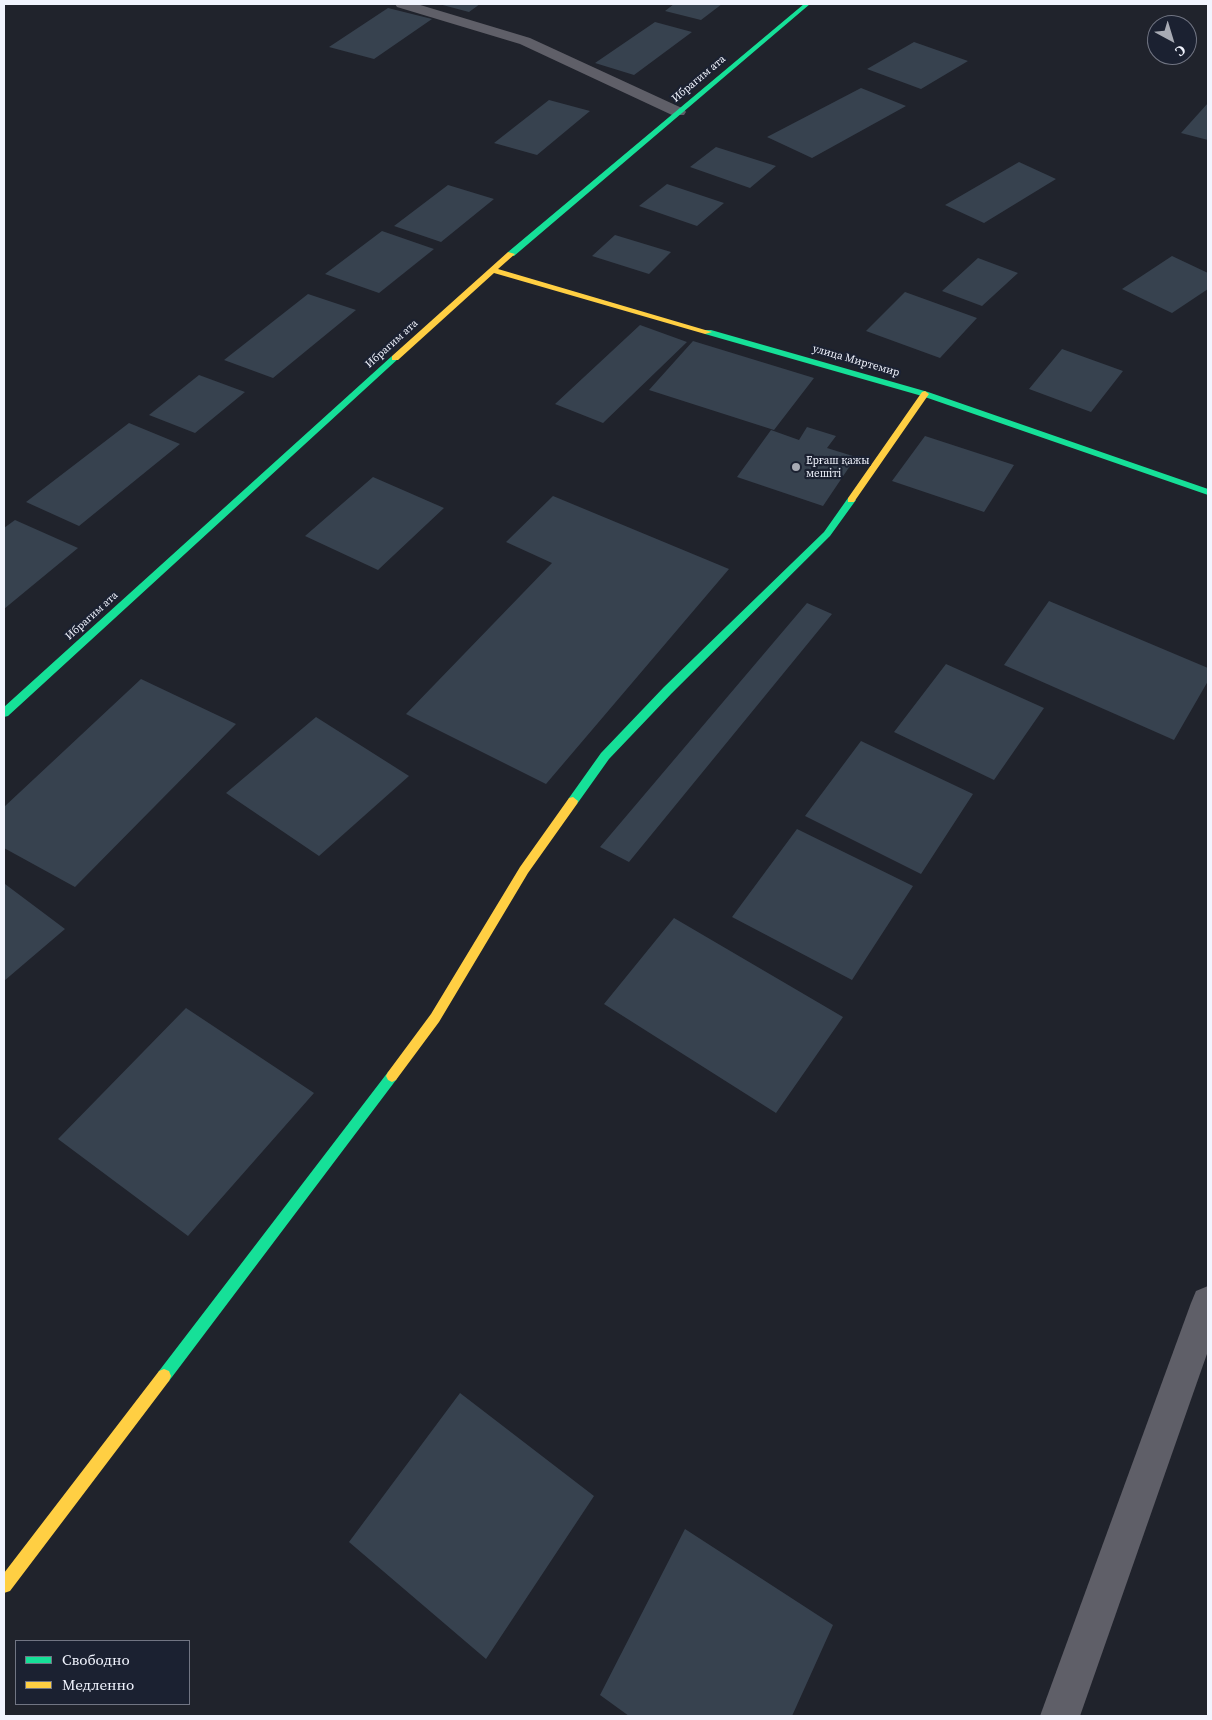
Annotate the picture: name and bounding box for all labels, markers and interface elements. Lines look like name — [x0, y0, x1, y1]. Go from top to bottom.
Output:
north arrow — [1147, 15, 1197, 65]
text: С — [1171, 40, 1190, 61]
street label: Ибрагим ата — [669, 53, 729, 105]
street label: Ибрагим ата — [363, 317, 421, 371]
street label: улица Миртемир — [811, 342, 901, 380]
place label: Ерғаш қажы мешіті — [806, 454, 869, 480]
marker: Ерғаш қажы мешіті — [790, 461, 802, 473]
street label: Ибрагим ата — [63, 589, 121, 643]
legend — [15, 1640, 190, 1705]
text: Свободно — [62, 1649, 130, 1670]
text: Медленно — [62, 1674, 134, 1695]

